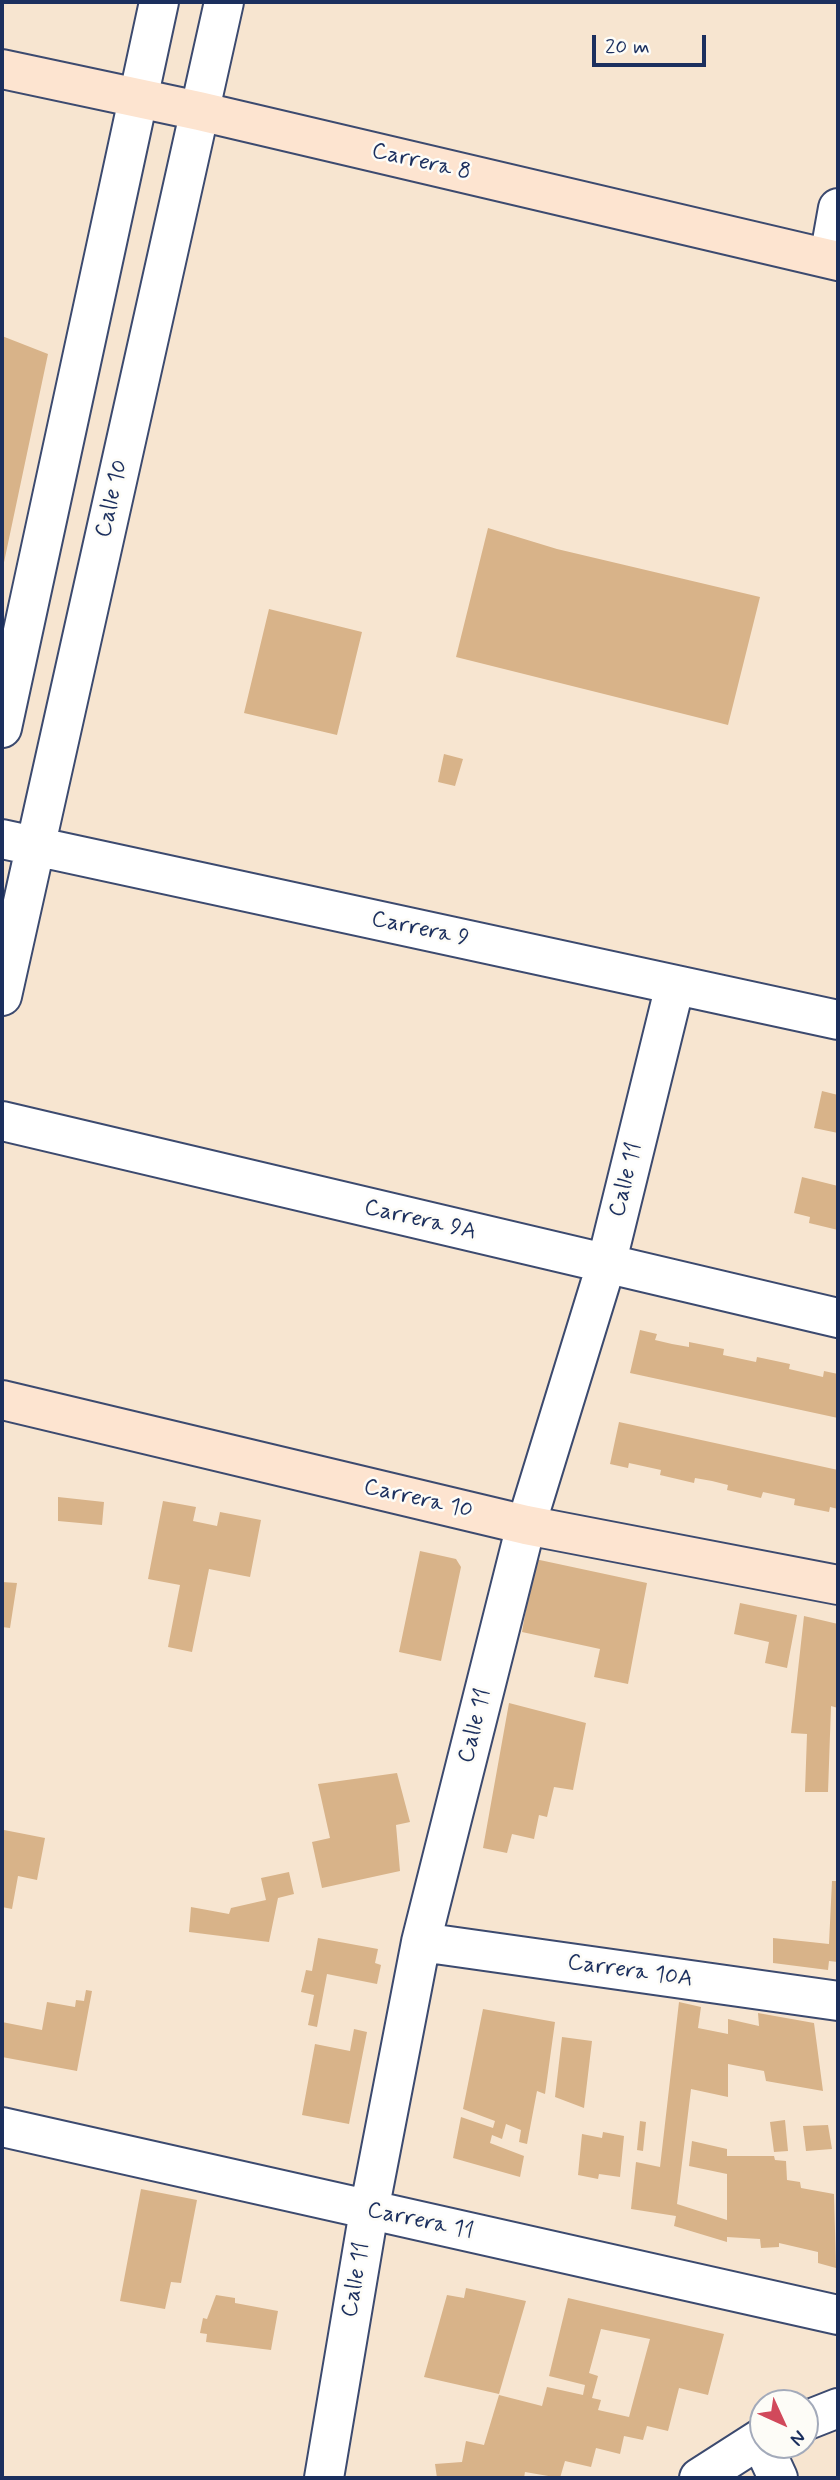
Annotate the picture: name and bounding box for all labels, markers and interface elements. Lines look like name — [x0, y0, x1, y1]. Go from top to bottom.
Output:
scale bar — [595, 21, 709, 65]
text: 20 m — [605, 33, 650, 61]
street label: Carrera 8 — [369, 138, 473, 188]
street label: Calle 10 — [91, 457, 135, 541]
street label: Carrera 9 — [369, 906, 471, 954]
street label: Calle 11 — [604, 1140, 650, 1220]
street label: Carrera 9A — [361, 1195, 479, 1247]
street label: Carrera 10 — [361, 1474, 475, 1526]
street label: Calle 11 — [453, 1686, 499, 1766]
street label: Carrera 10A — [566, 1950, 694, 1994]
street label: Carrera 11 — [364, 2197, 476, 2247]
street label: Calle 11 — [337, 2240, 377, 2320]
north arrow — [749, 2389, 819, 2459]
text: N — [784, 2424, 811, 2451]

